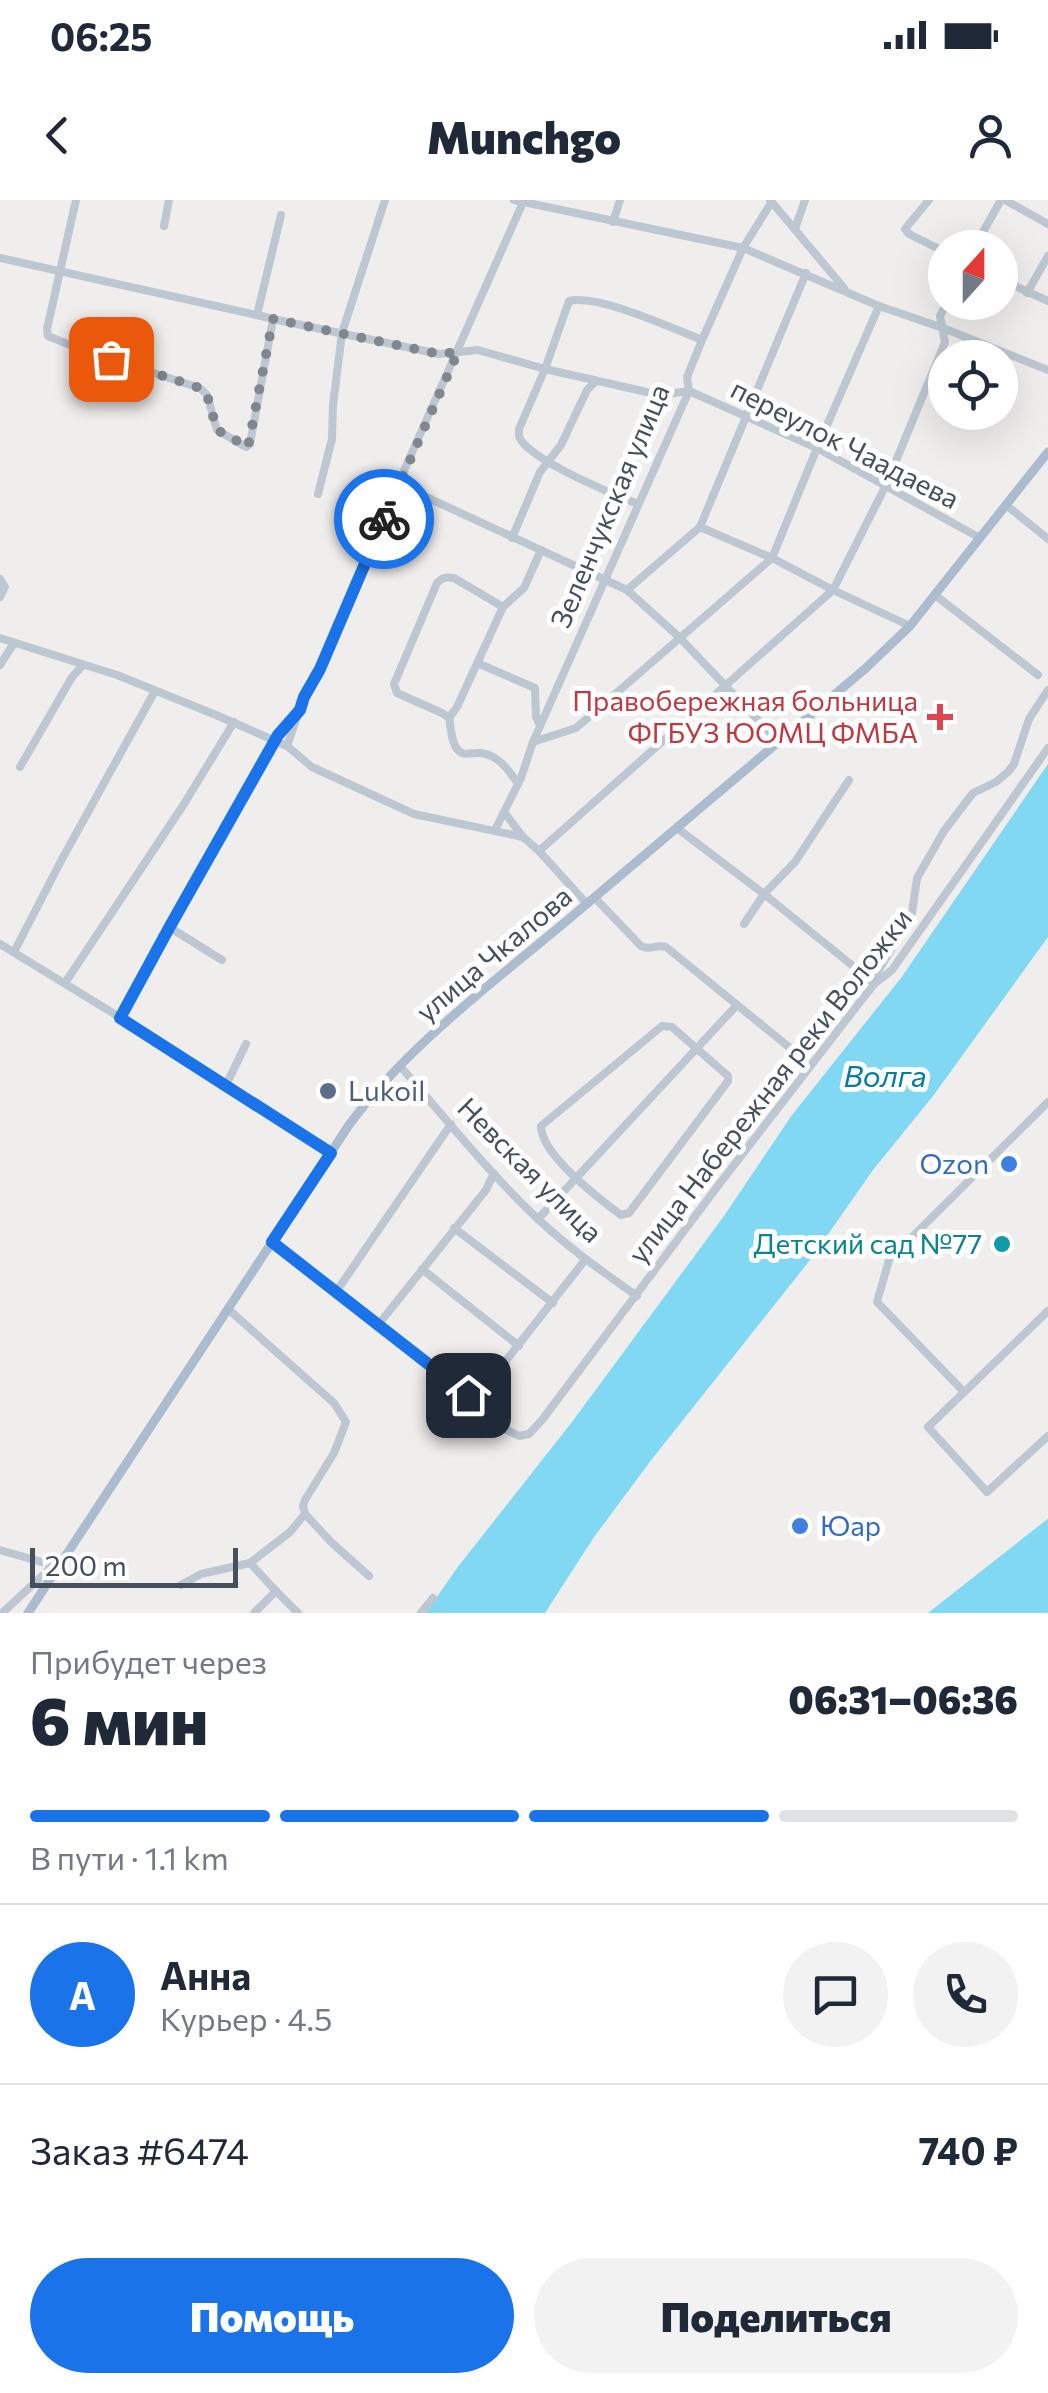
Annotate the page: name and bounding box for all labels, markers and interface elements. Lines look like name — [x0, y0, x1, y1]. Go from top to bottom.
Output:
text: 06:25 — [50, 12, 153, 59]
icon: back — [30, 108, 85, 163]
text: Munchgo — [427, 108, 621, 163]
icon: person — [963, 108, 1018, 163]
north arrow — [928, 230, 1018, 320]
map controls — [928, 230, 1018, 430]
pin — [69, 317, 154, 402]
icon: bag — [84, 332, 139, 387]
button: locate — [928, 340, 1018, 430]
street label: переулок Чаадаева — [726, 371, 965, 515]
street label: Зеленчукская улица — [542, 379, 676, 633]
courier — [334, 469, 434, 569]
icon: bike — [357, 492, 412, 547]
place label: Правобережная больница ФГБУЗ ЮОМЦ ФМБА — [572, 683, 918, 749]
marker: Правобережная больница ФГБУЗ ЮОМЦ ФМБА — [927, 704, 953, 730]
street label: улица Чкалова — [409, 878, 578, 1028]
street label: улица Набережная реки Воложки — [620, 901, 918, 1270]
water label: Волга — [843, 1056, 927, 1093]
place label: Lukoil — [348, 1073, 425, 1107]
marker: Lukoil — [317, 1080, 339, 1102]
street label: Невская улица — [451, 1090, 610, 1249]
place label: Ozon — [919, 1146, 989, 1180]
marker: Ozon — [998, 1153, 1020, 1175]
place label: Детский сад №77 — [754, 1226, 982, 1260]
marker: Детский сад №77 — [991, 1233, 1013, 1255]
pin — [426, 1353, 511, 1438]
icon: home — [441, 1368, 496, 1423]
place label: Юар — [820, 1508, 881, 1542]
marker: Юар — [789, 1515, 811, 1537]
scale bar — [30, 1543, 238, 1588]
text: 200 m — [45, 1548, 127, 1582]
text: Прибудет через — [30, 1641, 267, 1681]
text: 06:31–06:36 — [788, 1675, 1018, 1722]
text: 6 мин — [30, 1679, 208, 1758]
text: В пути · 1.1 km — [30, 1837, 229, 1877]
button: chat — [783, 1942, 888, 2047]
button: phone — [913, 1942, 1018, 2047]
text: Анна — [160, 1951, 251, 1998]
text: А — [69, 1971, 96, 2018]
text: Курьер · 4.5 — [160, 1998, 332, 2038]
text: Заказ #6474 — [30, 2126, 249, 2173]
text: 740 ₽ — [919, 2126, 1018, 2173]
button: Помощь — [30, 2258, 514, 2373]
button: Поделиться — [534, 2258, 1018, 2373]

